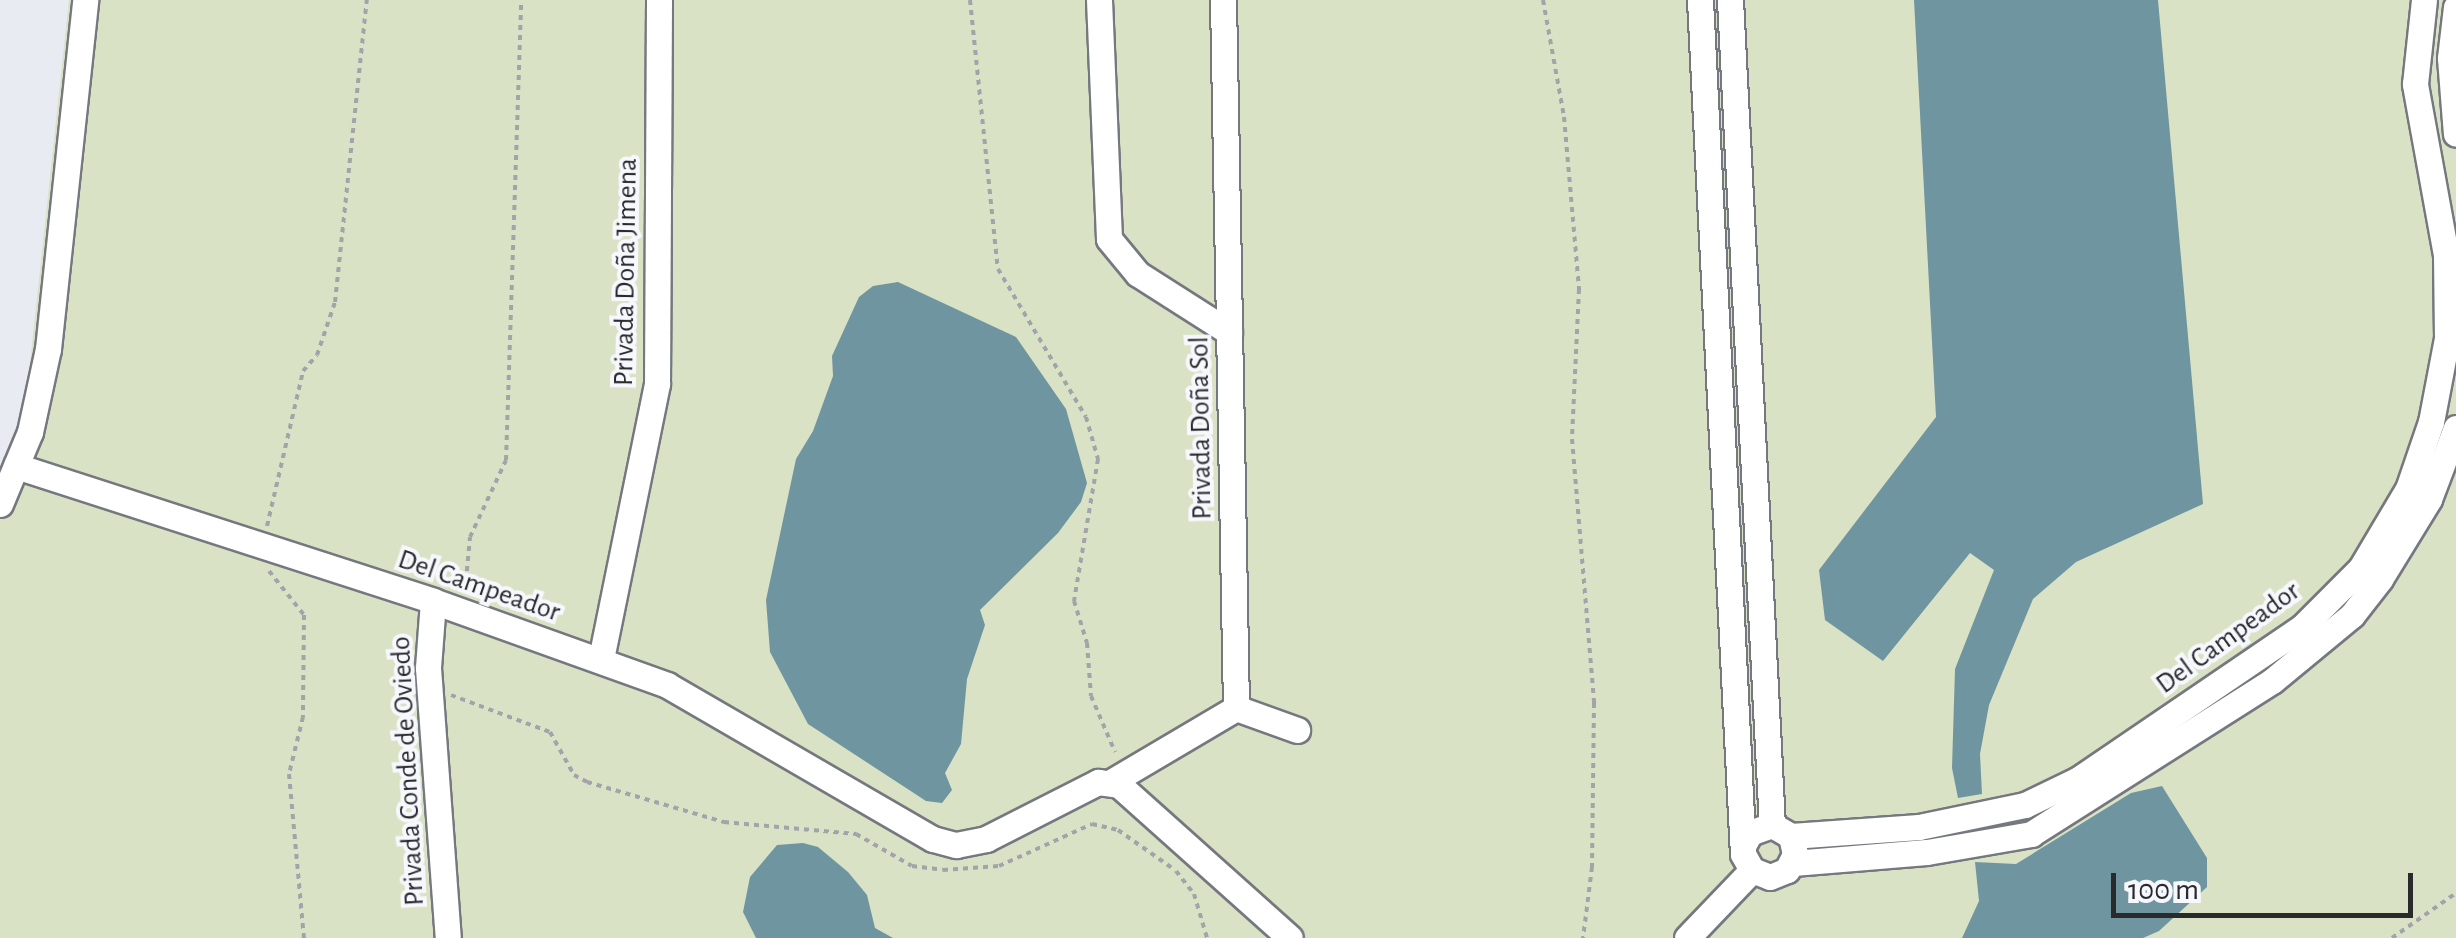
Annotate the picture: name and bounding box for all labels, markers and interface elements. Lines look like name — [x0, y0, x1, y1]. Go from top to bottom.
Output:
street label: Privada Doña Jimena — [607, 158, 645, 386]
street label: Privada Doña Sol — [1183, 336, 1219, 520]
street label: Del Campeador — [394, 543, 564, 629]
street label: Del Campeador — [2150, 575, 2306, 701]
street label: Privada Conde de Oviedo — [384, 635, 432, 907]
scale bar — [2116, 853, 2418, 915]
text: 100 m — [2128, 875, 2199, 905]

